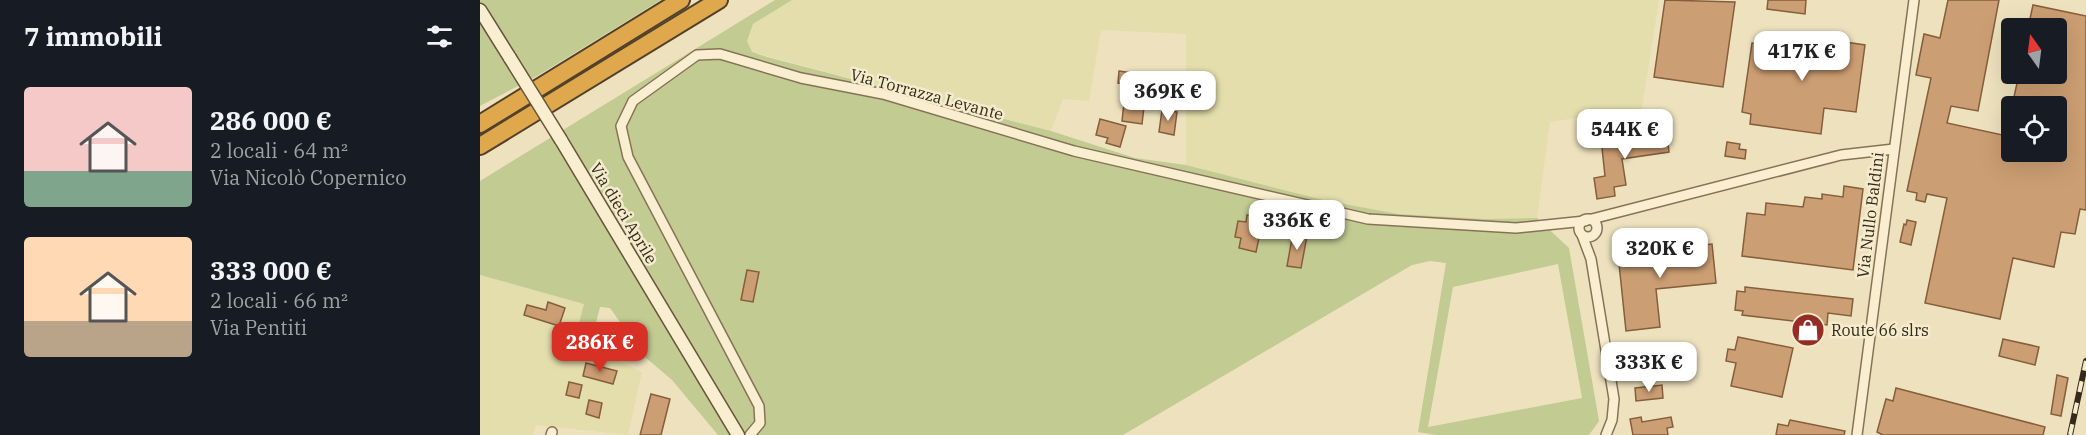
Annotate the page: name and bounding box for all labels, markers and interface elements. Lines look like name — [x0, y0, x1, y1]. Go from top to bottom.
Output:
north arrow — [2001, 18, 2067, 84]
map controls — [2001, 18, 2067, 162]
text: 7 immobili — [24, 19, 162, 53]
icon: filters — [423, 20, 456, 53]
pin: 417K € — [1753, 31, 1851, 82]
text: 417K € — [1768, 37, 1836, 64]
street label: Via Torrazza Levante — [848, 64, 1006, 124]
pin: 369K € — [1119, 71, 1217, 122]
text: 369K € — [1134, 77, 1202, 104]
button: locate — [2001, 96, 2067, 162]
text: 286 000 € — [210, 103, 332, 137]
pin: 544K € — [1576, 109, 1674, 160]
icon: home — [72, 111, 144, 183]
text: 544K € — [1591, 115, 1659, 142]
text: 2 locali · 64 m² — [210, 137, 348, 164]
street label: Via Nullo Baldini — [1852, 151, 1888, 279]
street label: Via dieci Aprile — [586, 159, 662, 267]
text: Via Nicolò Copernico — [210, 164, 407, 191]
pin: 336K € — [1248, 200, 1346, 251]
text: 336K € — [1263, 206, 1331, 233]
pin: 320K € — [1611, 228, 1709, 279]
text: 320K € — [1626, 234, 1694, 261]
text: 333 000 € — [210, 253, 332, 287]
icon: home — [72, 261, 144, 333]
text: 2 locali · 66 m² — [210, 287, 348, 314]
shop icon: Route 66 slrs — [1790, 312, 1826, 348]
text: Via Pentiti — [210, 314, 307, 341]
place label: Route 66 slrs — [1831, 320, 1929, 340]
pin: 286K € — [551, 322, 649, 373]
text: 286K € — [566, 328, 634, 355]
pin: 333K € — [1600, 342, 1698, 393]
text: 333K € — [1615, 348, 1683, 375]

